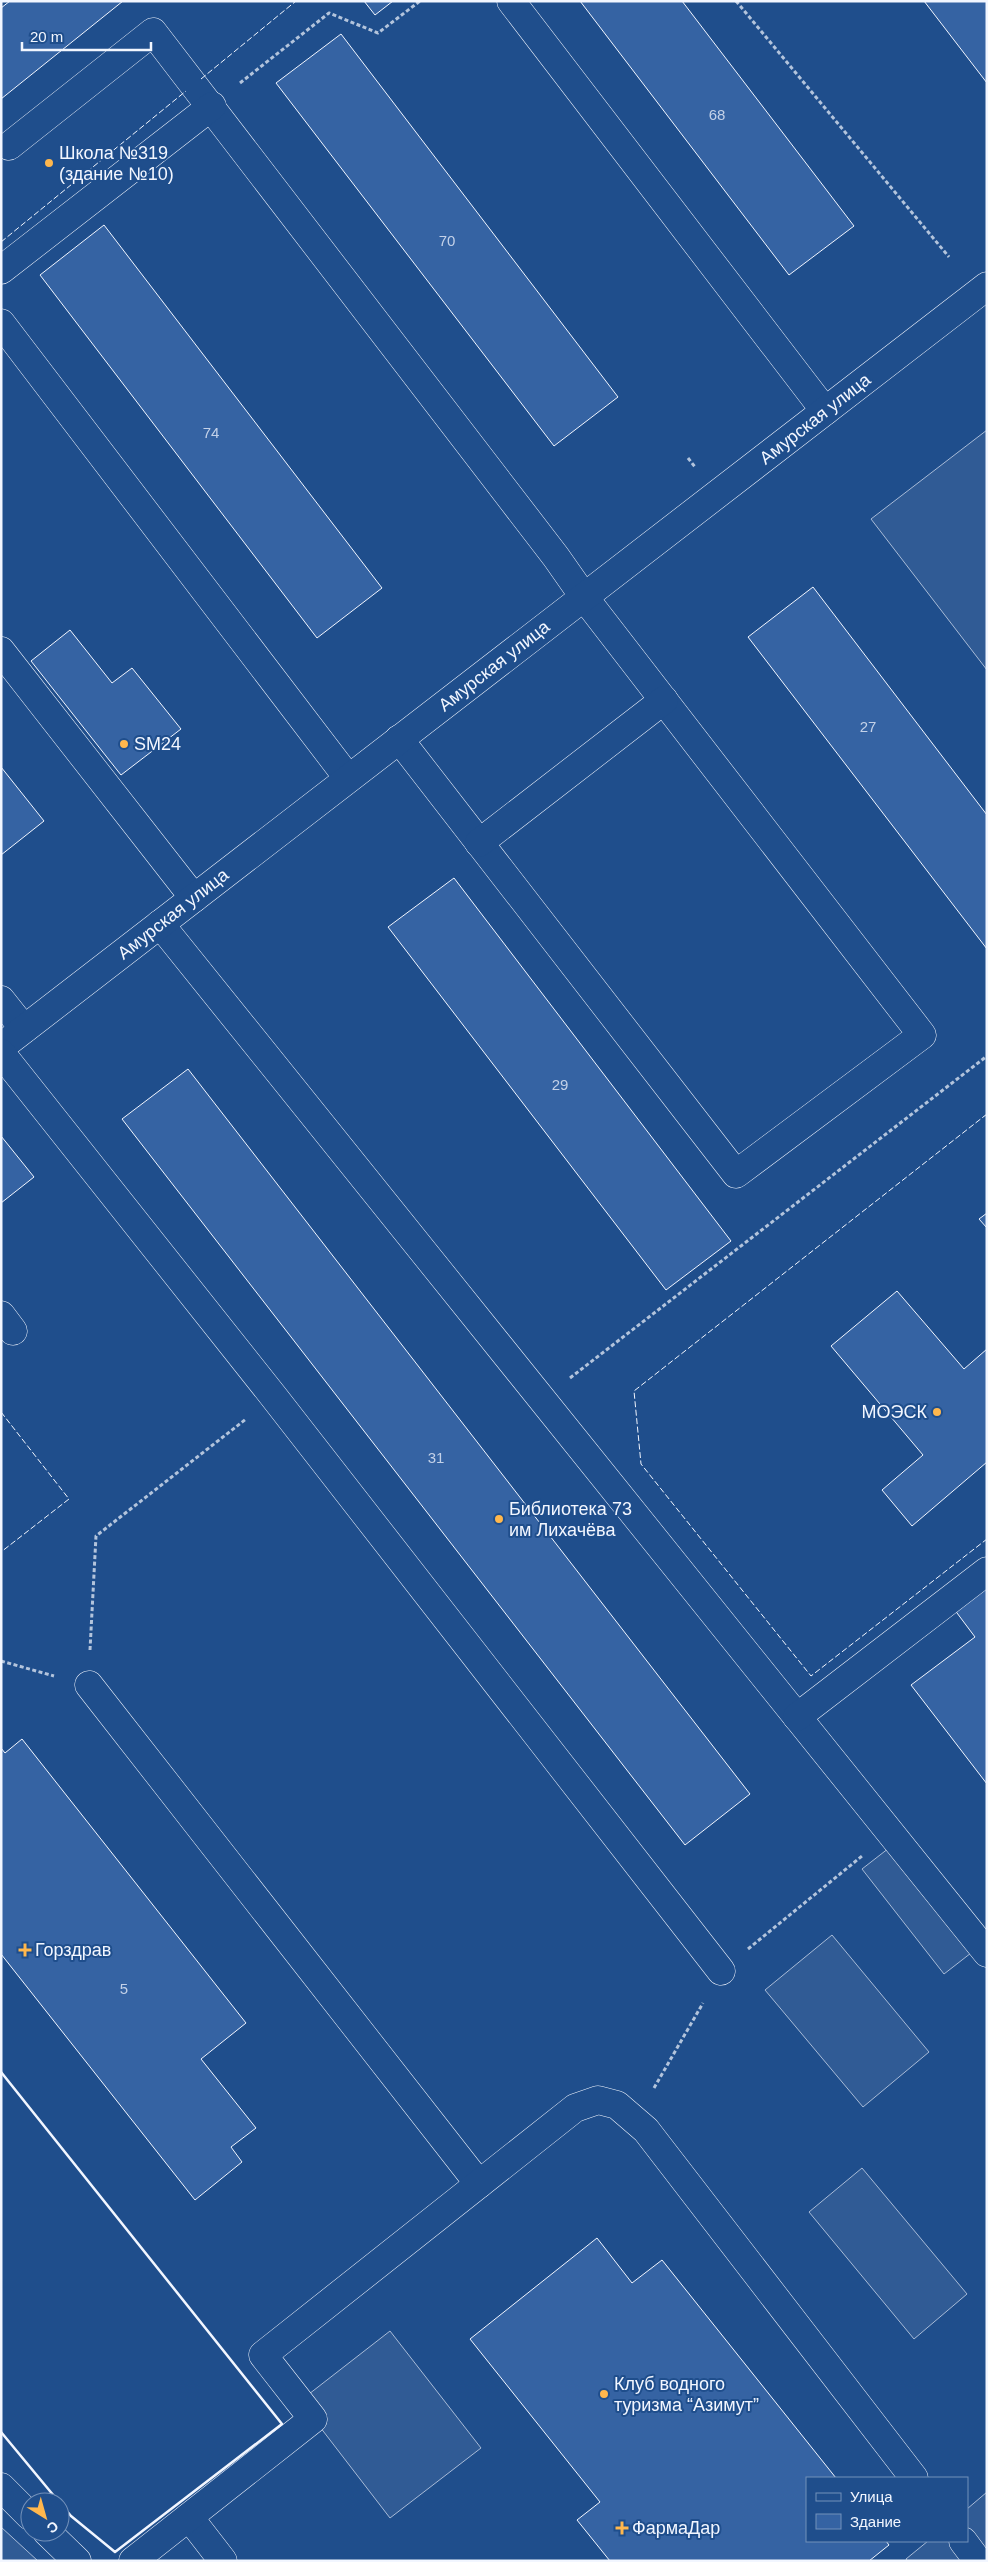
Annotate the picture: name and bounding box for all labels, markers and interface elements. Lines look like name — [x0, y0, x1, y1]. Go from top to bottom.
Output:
scale bar — [22, 20, 151, 52]
text: 20 m — [30, 28, 63, 45]
house number: 68 — [709, 106, 725, 123]
place label: Школа №319 (здание №10) — [59, 143, 174, 184]
marker: Школа №319 (здание №10) — [43, 157, 55, 169]
house number: 70 — [439, 232, 455, 249]
street label: Амурская улица — [756, 369, 875, 468]
house number: 74 — [203, 424, 219, 441]
street label: Амурская улица — [435, 616, 554, 715]
house number: 27 — [860, 718, 876, 735]
place label: SM24 — [134, 734, 181, 754]
marker: SM24 — [118, 738, 130, 750]
street label: Амурская улица — [114, 864, 233, 963]
house number: 29 — [552, 1076, 568, 1093]
place label: МОЭСК — [862, 1402, 928, 1422]
marker: МОЭСК — [931, 1406, 943, 1418]
house number: 31 — [428, 1449, 444, 1466]
place label: Библиотека 73 им Лихачёва — [509, 1499, 632, 1540]
marker: Библиотека 73 им Лихачёва — [493, 1513, 505, 1525]
place label: Горздрав — [35, 1940, 111, 1960]
marker: Горздрав — [19, 1944, 31, 1956]
house number: 5 — [120, 1980, 128, 1997]
place label: Клуб водного туризма “Азимут” — [614, 2374, 759, 2415]
marker: Клуб водного туризма “Азимут” — [598, 2388, 610, 2400]
legend — [806, 2477, 968, 2542]
text: Улица — [850, 2488, 893, 2505]
north arrow — [20, 2492, 70, 2542]
text: Здание — [850, 2513, 901, 2530]
text: С — [44, 2518, 62, 2537]
place label: ФармаДар — [632, 2518, 720, 2538]
marker: ФармаДар — [616, 2522, 628, 2534]

